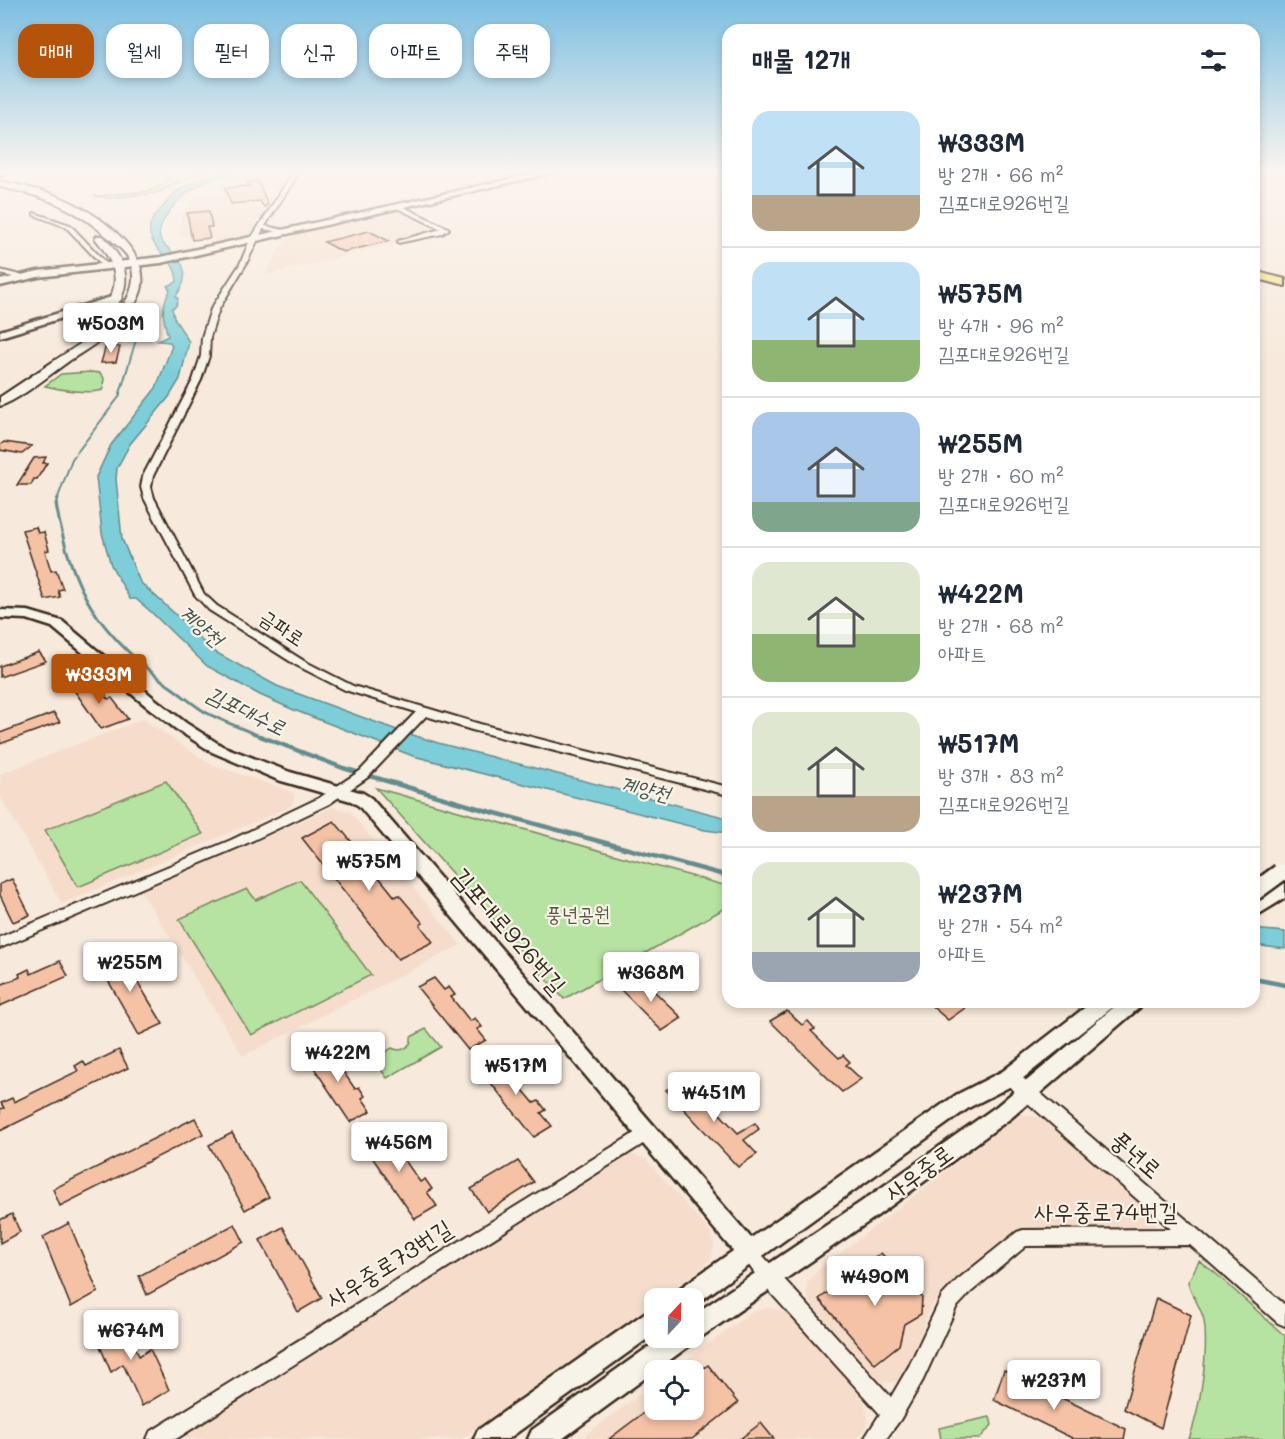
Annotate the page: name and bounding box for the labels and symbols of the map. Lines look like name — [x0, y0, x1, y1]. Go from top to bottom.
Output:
pin: ₩503M — [69, 303, 153, 354]
water label: 계양천 — [174, 598, 232, 653]
street label: 금파로 — [255, 603, 310, 651]
pin: ₩333M — [57, 654, 141, 705]
water label: 김포대수로 — [203, 679, 291, 740]
water label: 계양천 — [618, 769, 675, 807]
pin: ₩575M — [327, 841, 411, 892]
street label: 김포대로926번길 — [447, 860, 574, 1000]
park label: 풍년공원 — [546, 900, 610, 926]
pin: ₩255M — [88, 942, 172, 993]
pin: ₩368M — [609, 952, 693, 1003]
pin: ₩422M — [296, 1032, 380, 1083]
pin: ₩517M — [474, 1045, 558, 1096]
pin: ₩451M — [672, 1072, 756, 1123]
pin: ₩456M — [357, 1122, 441, 1173]
street label: 풍년로 — [1105, 1123, 1169, 1185]
street label: 사우중로 — [878, 1137, 958, 1207]
street label: 사우중로74번길 — [1034, 1195, 1178, 1226]
street label: 사우중로73번길 — [319, 1212, 457, 1314]
pin: ₩490M — [833, 1256, 917, 1307]
north arrow — [644, 1288, 704, 1348]
pin: ₩674M — [89, 1310, 173, 1361]
pin: ₩237M — [1012, 1360, 1096, 1411]

